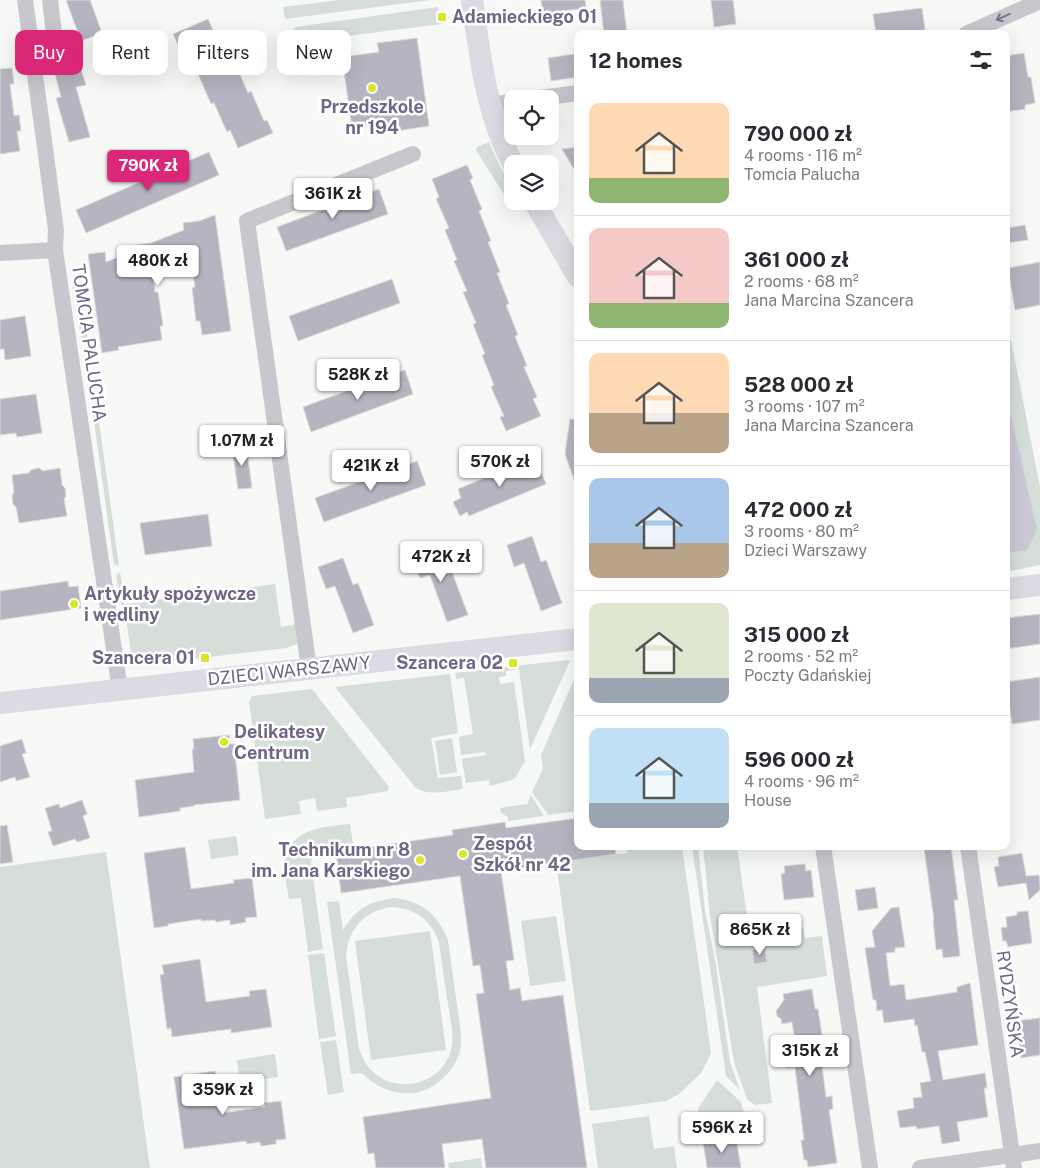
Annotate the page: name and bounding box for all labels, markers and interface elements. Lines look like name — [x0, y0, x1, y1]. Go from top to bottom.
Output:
place label: Adamieckiego 01 — [452, 6, 597, 27]
marker: Adamieckiego 01 — [436, 11, 448, 23]
one-way arrow — [996, 13, 1011, 23]
chip: Buy — [15, 30, 83, 75]
chip: Rent — [93, 30, 168, 75]
chip: Filters — [178, 30, 267, 75]
chip: New — [277, 30, 351, 75]
icon: filters — [967, 46, 995, 74]
text: 12 homes — [589, 48, 683, 73]
marker: Przedszkole nr 194 — [366, 82, 378, 94]
map controls — [504, 90, 559, 210]
button: locate — [504, 90, 559, 145]
place label: Przedszkole nr 194 — [320, 96, 424, 138]
text: 790 000 zł — [744, 121, 852, 146]
icon: home — [629, 123, 689, 183]
text: 4 rooms · 116 m² — [744, 146, 862, 165]
pin: 790K zł — [102, 150, 194, 192]
button: layers — [504, 155, 559, 210]
text: 790K zł — [118, 156, 178, 175]
text: Tomcia Palucha — [744, 165, 860, 184]
pin: 361K zł — [287, 178, 379, 220]
text: 361K zł — [305, 184, 361, 203]
pin: 480K zł — [112, 244, 204, 287]
text: 361 000 zł — [744, 247, 849, 272]
icon: home — [629, 248, 689, 308]
text: 480K zł — [128, 251, 188, 270]
street label: TOMCIA PALUCHA — [68, 263, 111, 423]
text: 2 rooms · 68 m² — [744, 272, 859, 291]
text: Jana Marcina Szancera — [744, 291, 914, 310]
pin: 528K zł — [312, 358, 404, 401]
text: 528K zł — [328, 365, 388, 384]
text: 528 000 zł — [744, 372, 854, 397]
icon: home — [629, 373, 689, 433]
text: 3 rooms · 107 m² — [744, 397, 865, 416]
text: Jana Marcina Szancera — [744, 416, 914, 435]
pin: 1.07M zł — [190, 424, 294, 467]
text: 1.07M zł — [210, 431, 274, 450]
pin: 570K zł — [454, 446, 546, 488]
pin: 421K zł — [325, 450, 417, 492]
text: 570K zł — [470, 452, 530, 471]
text: 421K zł — [343, 456, 399, 475]
text: 472 000 zł — [744, 497, 852, 522]
icon: home — [629, 498, 689, 558]
text: 3 rooms · 80 m² — [744, 522, 859, 541]
pin: 472K zł — [395, 540, 487, 583]
text: Dzieci Warszawy — [744, 541, 867, 560]
text: 472K zł — [411, 547, 471, 566]
place label: Artykuły spożywcze i wędliny — [84, 583, 256, 625]
marker: Artykuły spożywcze i wędliny — [68, 598, 80, 610]
text: 315 000 zł — [744, 622, 849, 647]
icon: home — [629, 623, 689, 683]
place label: Szancera 01 — [92, 647, 195, 668]
text: 2 rooms · 52 m² — [744, 647, 858, 666]
street label: DZIECI WARSZAWY — [206, 651, 372, 690]
marker: Szancera 01 — [199, 652, 211, 664]
place label: Szancera 02 — [396, 652, 503, 673]
marker: Szancera 02 — [507, 657, 519, 669]
text: Poczty Gdańskiej — [744, 666, 872, 685]
place label: Delikatesy Centrum — [234, 721, 325, 763]
marker: Delikatesy Centrum — [218, 736, 230, 748]
text: 596 000 zł — [744, 747, 854, 772]
icon: home — [629, 748, 689, 808]
text: 4 rooms · 96 m² — [744, 772, 859, 791]
text: House — [744, 791, 792, 810]
place label: Zespół Szkół nr 42 — [473, 833, 571, 875]
place label: Technikum nr 8 im. Jana Karskiego — [251, 839, 410, 881]
marker: Zespół Szkół nr 42 — [457, 848, 469, 860]
marker: Technikum nr 8 im. Jana Karskiego — [414, 854, 426, 866]
pin: 865K zł — [714, 914, 806, 956]
text: 865K zł — [729, 920, 791, 939]
street label: RYDZYŃSKA — [993, 949, 1029, 1059]
pin: 315K zł — [764, 1034, 856, 1077]
text: 315K zł — [781, 1041, 839, 1060]
pin: 359K zł — [177, 1074, 269, 1116]
text: 359K zł — [193, 1080, 253, 1099]
pin: 596K zł — [676, 1112, 768, 1154]
text: 596K zł — [692, 1118, 752, 1137]

